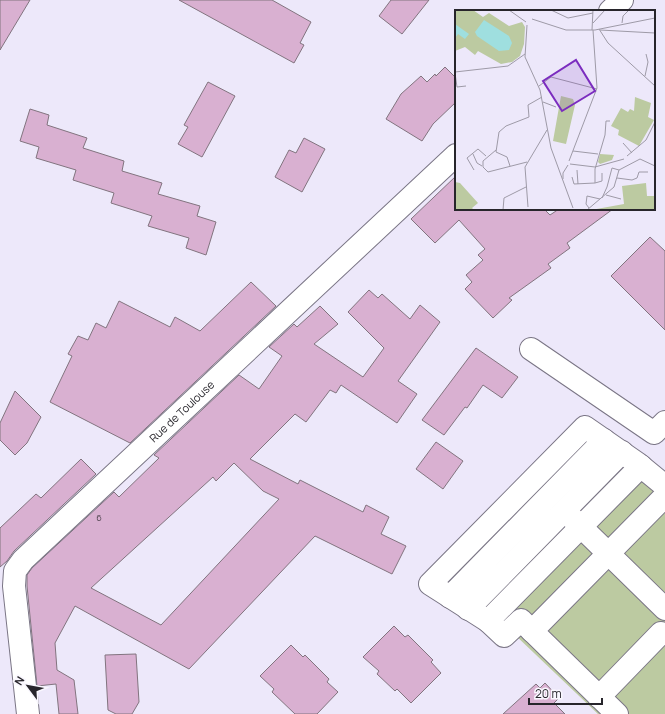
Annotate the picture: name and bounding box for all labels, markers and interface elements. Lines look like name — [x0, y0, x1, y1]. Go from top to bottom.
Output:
inset map — [455, 10, 655, 210]
street label: Rue de Toulouse — [146, 376, 218, 445]
house number: 6 — [96, 511, 102, 524]
north arrow — [8, 666, 48, 706]
text: N — [11, 673, 28, 688]
scale bar — [529, 680, 602, 706]
text: 20 m — [535, 685, 562, 702]

